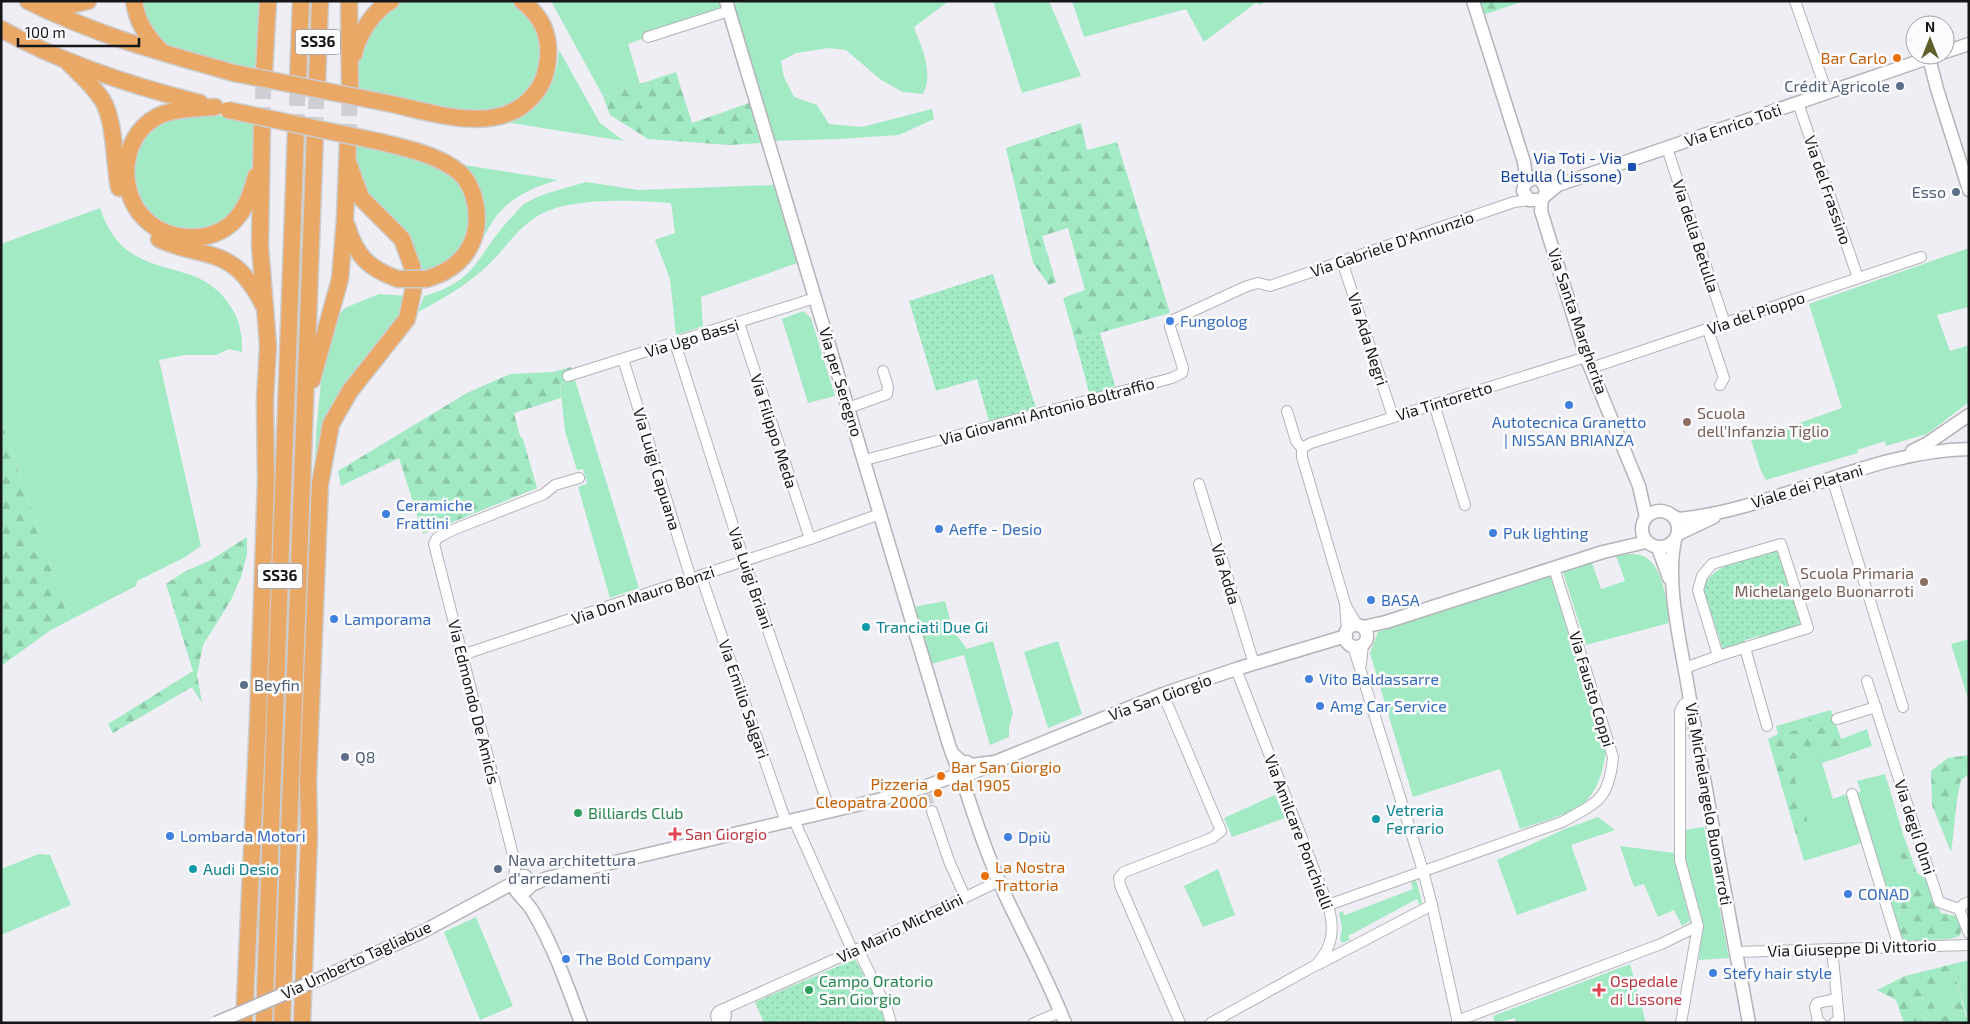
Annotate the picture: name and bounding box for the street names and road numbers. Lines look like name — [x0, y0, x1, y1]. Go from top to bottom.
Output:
road number: SS36 — [296, 30, 340, 54]
street label: Via Enrico Toti — [1682, 99, 1784, 150]
street label: Via del Frassino — [1801, 133, 1856, 247]
street label: Via della Betulla — [1669, 177, 1724, 295]
street label: Via Gabriele D'Annunzio — [1308, 207, 1476, 280]
street label: Via Santa Margherita — [1545, 245, 1612, 396]
street label: Via del Pioppo — [1705, 287, 1807, 338]
street label: Via Ada Negri — [1345, 290, 1392, 388]
street label: Via Ugo Bassi — [643, 314, 741, 361]
street label: Via per Seregno — [816, 325, 867, 439]
street label: Via Filippo Meda — [747, 371, 802, 490]
street label: Via Giovanni Antonio Boltraffio — [938, 373, 1156, 448]
street label: Via Tintoretto — [1393, 377, 1494, 424]
street label: Via Luigi Capuana — [630, 405, 685, 532]
street label: Viale dei Platani — [1749, 460, 1865, 512]
street label: Via Luigi Briani — [725, 525, 778, 631]
street label: Via Adda — [1208, 541, 1245, 607]
street label: Via Don Mauro Bonzi — [569, 561, 717, 628]
road number: SS36 — [258, 564, 302, 588]
street label: Via Edmondo De Amicis — [445, 618, 504, 786]
street label: Via Fausto Coppi — [1566, 629, 1619, 749]
street label: Via Emilio Salgari — [715, 637, 774, 761]
street label: Via San Giorgio — [1106, 669, 1214, 724]
street label: Via Michelangelo Buonarroti — [1682, 701, 1737, 907]
street label: Via Amilcare Ponchielli — [1261, 752, 1338, 912]
street label: Via degli Olmi — [1891, 777, 1940, 877]
street label: Via Mario Michelini — [834, 889, 966, 966]
street label: Via Umberto Tagliabue — [278, 916, 434, 1003]
street label: Via Giuseppe Di Vittorio — [1767, 935, 1937, 960]

